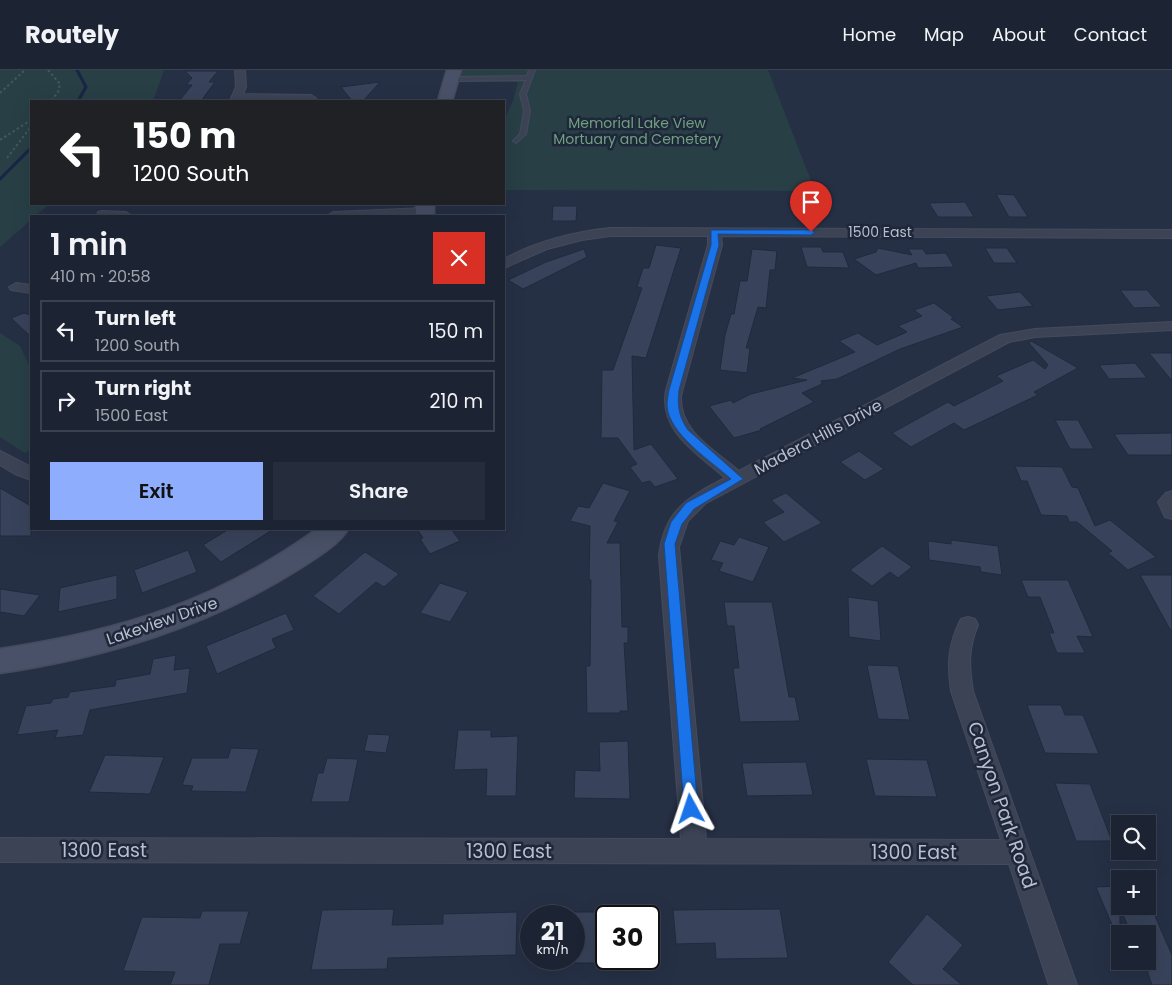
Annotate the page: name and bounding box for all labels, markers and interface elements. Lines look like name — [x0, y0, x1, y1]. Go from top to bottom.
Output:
text: Routely — [25, 18, 119, 51]
text: Home — [842, 22, 896, 47]
text: Map — [924, 22, 964, 47]
text: About — [992, 22, 1046, 47]
text: Contact — [1074, 22, 1147, 47]
text: 150 m — [133, 111, 236, 160]
park label: Memorial Lake View Mortuary and Cemetery — [553, 113, 721, 149]
icon: left — [50, 120, 115, 185]
text: 1200 South — [133, 158, 249, 189]
pin — [790, 181, 832, 232]
icon: arrive — [797, 188, 825, 216]
street label: 1500 East — [848, 222, 912, 242]
text: 1 min — [50, 223, 128, 266]
button: close — [433, 232, 485, 284]
text: 410 m · 20:58 — [50, 265, 151, 288]
text: Turn left — [95, 305, 176, 332]
icon: left — [52, 317, 80, 345]
text: 150 m — [428, 318, 483, 345]
text: 1200 South — [95, 334, 180, 357]
text: Turn right — [95, 375, 191, 402]
icon: right — [52, 387, 80, 415]
text: 210 m — [429, 388, 483, 415]
street label: Madera Hills Drive — [750, 393, 886, 480]
text: 1500 East — [95, 404, 168, 427]
button: Exit — [50, 462, 263, 520]
button: Share — [273, 462, 485, 520]
street label: Lakeview Drive — [103, 591, 221, 651]
street label: Canyon Park Road — [961, 718, 1043, 892]
position arrow — [664, 782, 716, 834]
map controls — [1111, 815, 1156, 970]
button: search — [1111, 815, 1156, 860]
street label: 1300 East — [61, 837, 147, 864]
street label: 1300 East — [466, 838, 552, 865]
street label: 1300 East — [871, 839, 957, 866]
button: + — [1111, 870, 1156, 915]
speed limit sign: 30 — [595, 905, 660, 970]
text: 21 — [541, 914, 564, 949]
button: − — [1111, 925, 1156, 970]
text: km/h — [537, 941, 568, 958]

